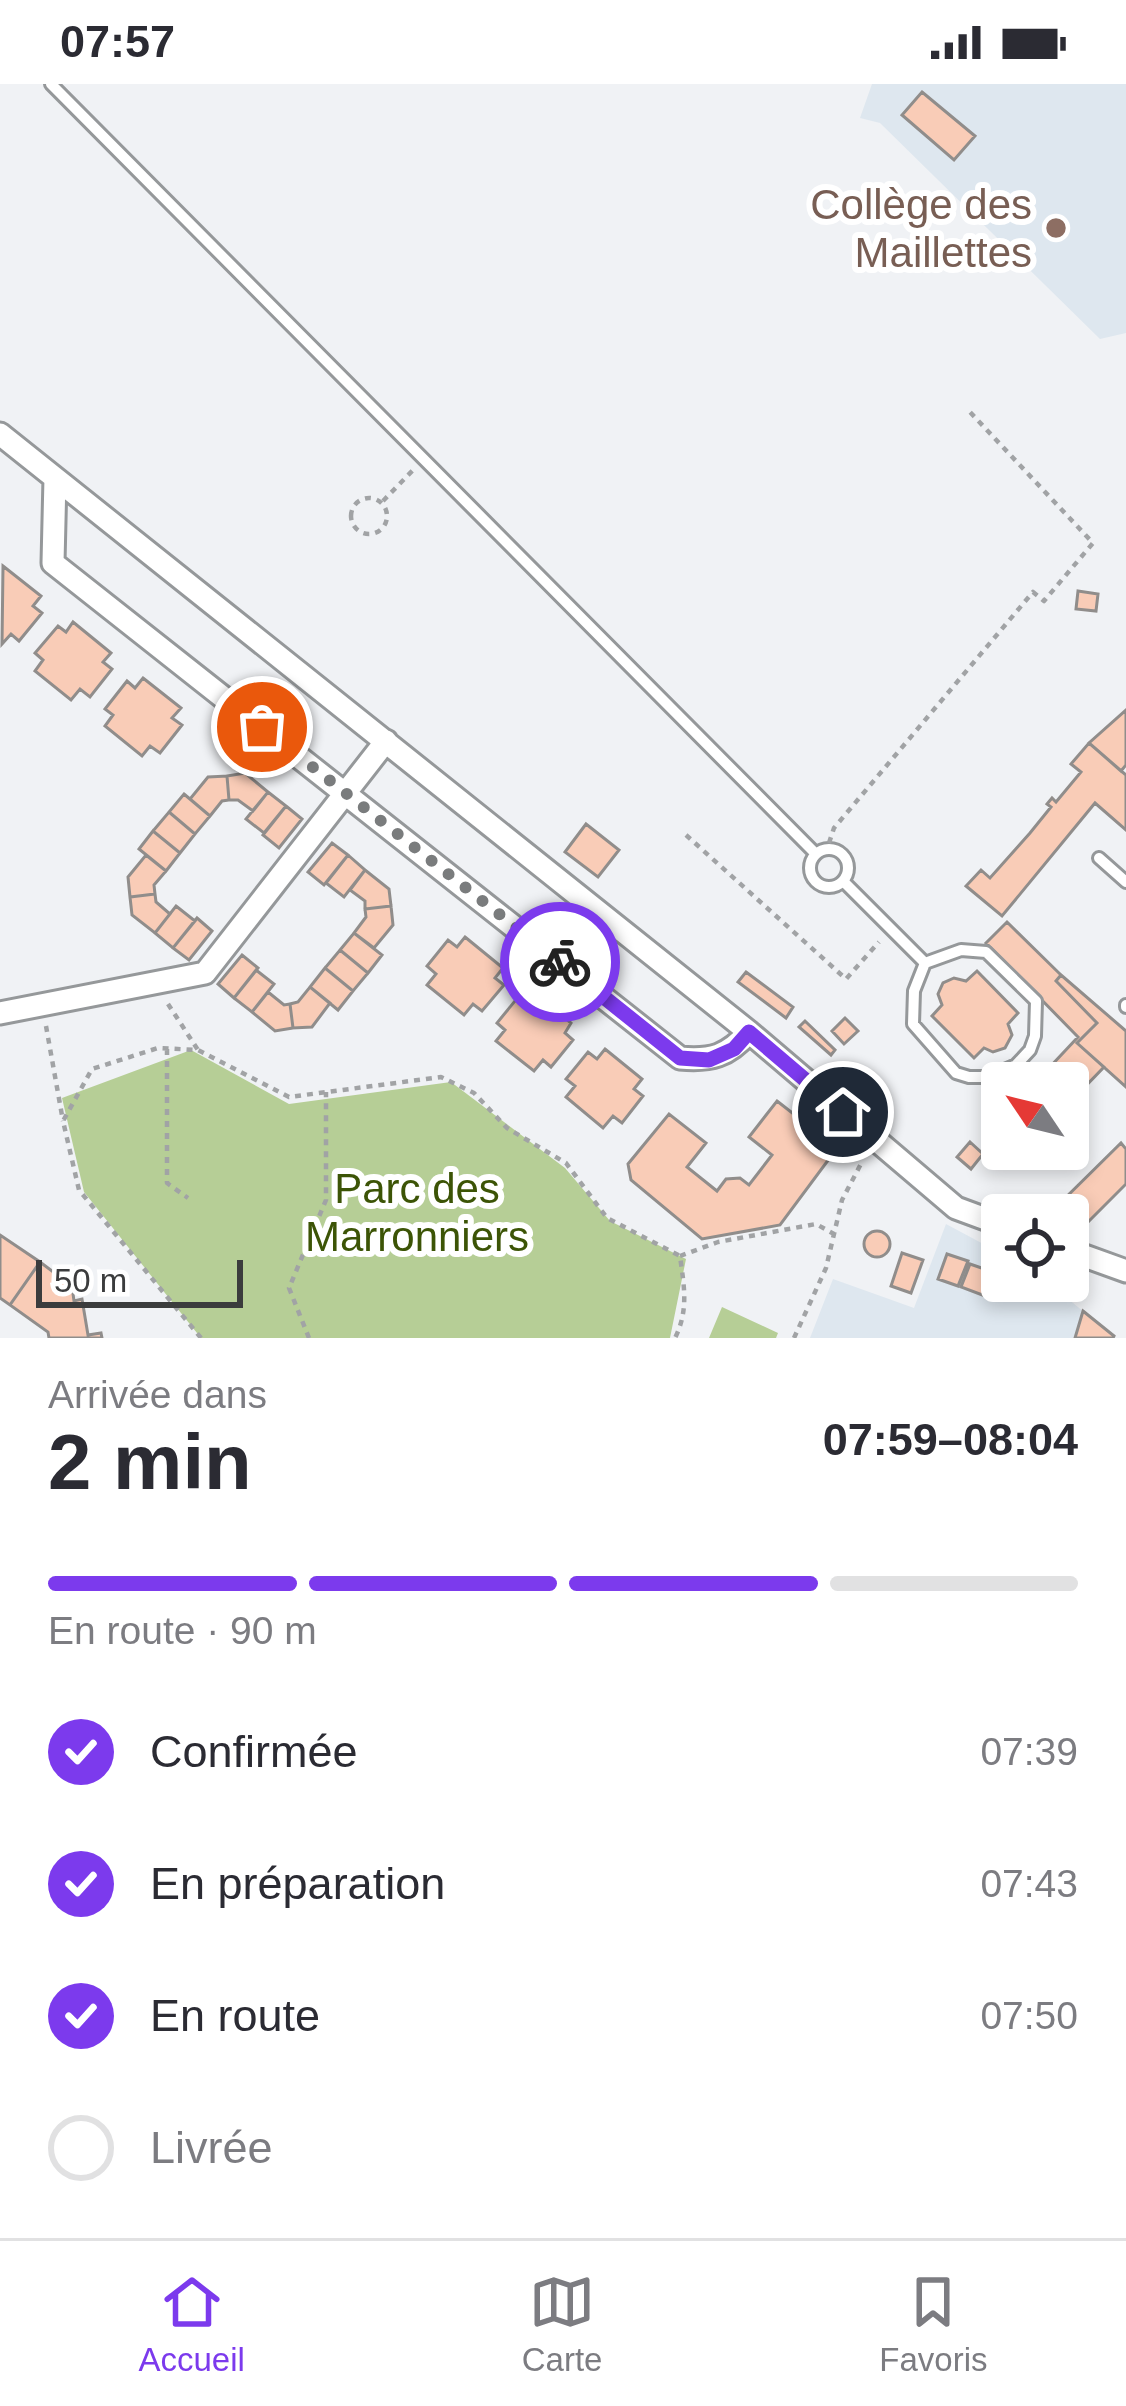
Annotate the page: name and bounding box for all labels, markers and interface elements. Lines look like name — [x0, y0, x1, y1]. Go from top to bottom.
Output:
text: 07:57 — [60, 16, 175, 67]
place label: Collège des Maillettes — [810, 181, 1032, 276]
marker: Collège des Maillettes — [1043, 215, 1069, 241]
pin — [211, 676, 313, 778]
icon: bag — [229, 694, 295, 760]
courier — [500, 902, 620, 1022]
icon: bike — [527, 929, 593, 995]
pin — [792, 1061, 894, 1163]
north arrow — [981, 1062, 1089, 1170]
map controls — [981, 1062, 1089, 1302]
icon: home — [810, 1079, 876, 1145]
park label: Parc des Marronniers — [305, 1165, 529, 1260]
button: locate — [981, 1194, 1089, 1302]
scale bar — [36, 1254, 243, 1307]
text: 50 m — [54, 1262, 127, 1299]
text: Arrivée dans — [48, 1373, 267, 1416]
text: 07:59–08:04 — [823, 1414, 1078, 1465]
text: 2 min — [48, 1418, 252, 1506]
text: En route · 90 m — [48, 1609, 317, 1652]
icon: check — [48, 1719, 114, 1785]
text: Confirmée — [150, 1726, 358, 1777]
text: 07:39 — [980, 1730, 1078, 1773]
icon: check — [48, 1851, 114, 1917]
text: En préparation — [150, 1858, 445, 1909]
text: 07:43 — [980, 1862, 1078, 1905]
icon: check — [48, 1983, 114, 2049]
text: En route — [150, 1990, 320, 2041]
text: 07:50 — [980, 1994, 1078, 2037]
text: Livrée — [150, 2122, 273, 2173]
tab: Accueil — [138, 2269, 245, 2379]
tab: Carte — [522, 2269, 602, 2379]
tab: Favoris — [879, 2269, 988, 2379]

